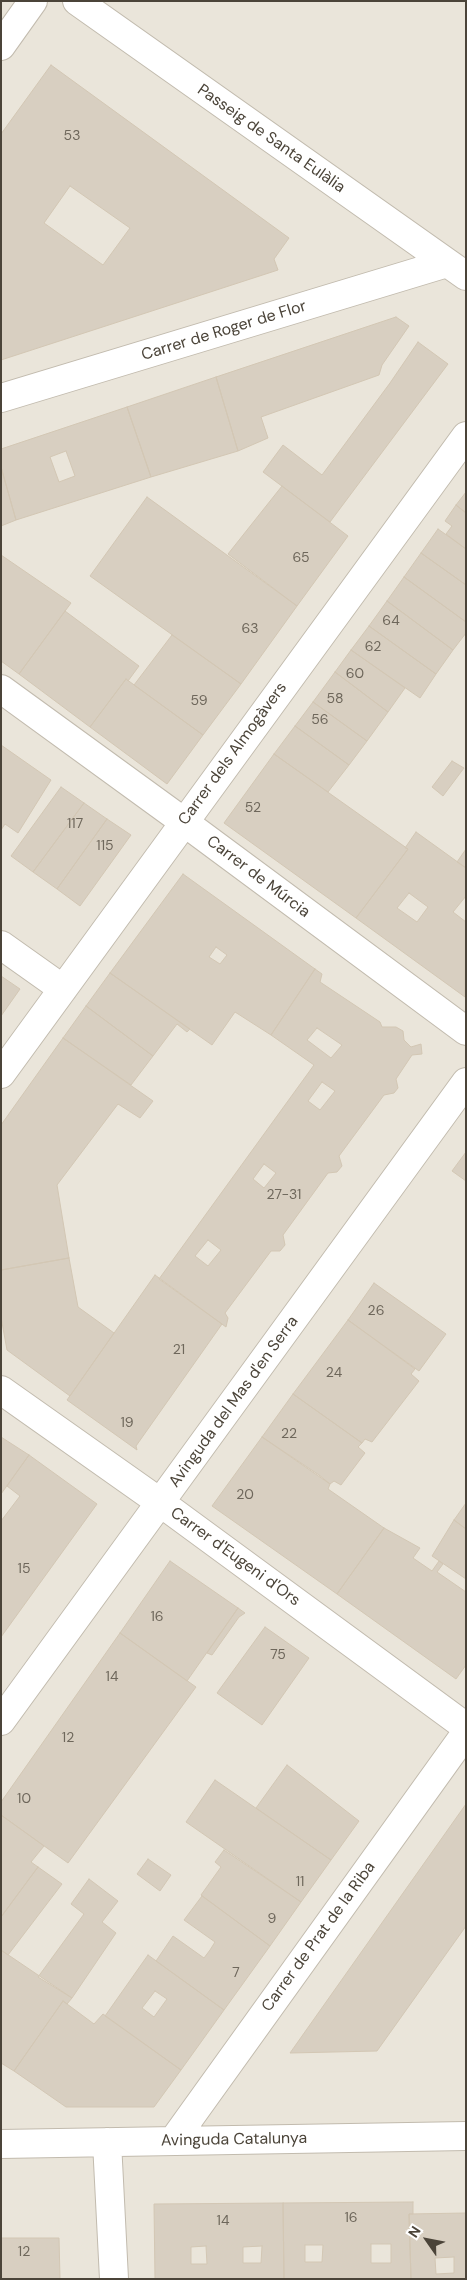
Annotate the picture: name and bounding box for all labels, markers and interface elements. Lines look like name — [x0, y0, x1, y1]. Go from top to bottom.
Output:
street label: Passeig de Santa Eulàlia — [193, 81, 349, 197]
house number: 53 — [64, 128, 80, 144]
street label: Carrer de Roger de Flor — [139, 297, 309, 365]
house number: 65 — [292, 550, 310, 566]
house number: 64 — [382, 613, 400, 629]
house number: 63 — [241, 621, 259, 637]
house number: 62 — [365, 639, 381, 655]
house number: 60 — [346, 666, 364, 682]
street label: Carrer dels Almogàvers — [175, 679, 291, 829]
house number: 58 — [326, 691, 344, 707]
house number: 59 — [191, 693, 207, 709]
house number: 56 — [311, 712, 329, 728]
house number: 52 — [245, 800, 261, 816]
house number: 117 — [67, 816, 83, 832]
street label: Carrer de Múrcia — [203, 832, 313, 922]
house number: 115 — [96, 838, 114, 854]
house number: 27-31 — [267, 1187, 301, 1203]
house number: 26 — [368, 1303, 384, 1319]
street label: Avinguda del Mas d'en Serra — [165, 1313, 303, 1491]
house number: 21 — [173, 1342, 185, 1358]
house number: 24 — [326, 1365, 342, 1381]
house number: 19 — [120, 1415, 134, 1431]
house number: 22 — [281, 1426, 297, 1442]
house number: 20 — [236, 1487, 254, 1503]
street label: Carrer d'Eugeni d'Ors — [166, 1503, 304, 1611]
house number: 15 — [18, 1561, 30, 1577]
house number: 16 — [150, 1609, 164, 1625]
house number: 75 — [270, 1647, 286, 1663]
house number: 14 — [106, 1669, 118, 1685]
house number: 12 — [62, 1730, 74, 1746]
house number: 10 — [17, 1791, 31, 1807]
street label: Carrer de Prat de la Riba — [258, 1858, 380, 2016]
house number: 11 — [296, 1874, 304, 1890]
house number: 9 — [268, 1911, 276, 1927]
house number: 7 — [232, 1965, 240, 1981]
street label: Avinguda Catalunya — [161, 2129, 307, 2151]
house number: 16 — [344, 2210, 358, 2226]
house number: 14 — [217, 2213, 229, 2229]
north arrow — [402, 2215, 452, 2265]
text: N — [404, 2223, 425, 2241]
house number: 12 — [18, 2244, 30, 2260]

